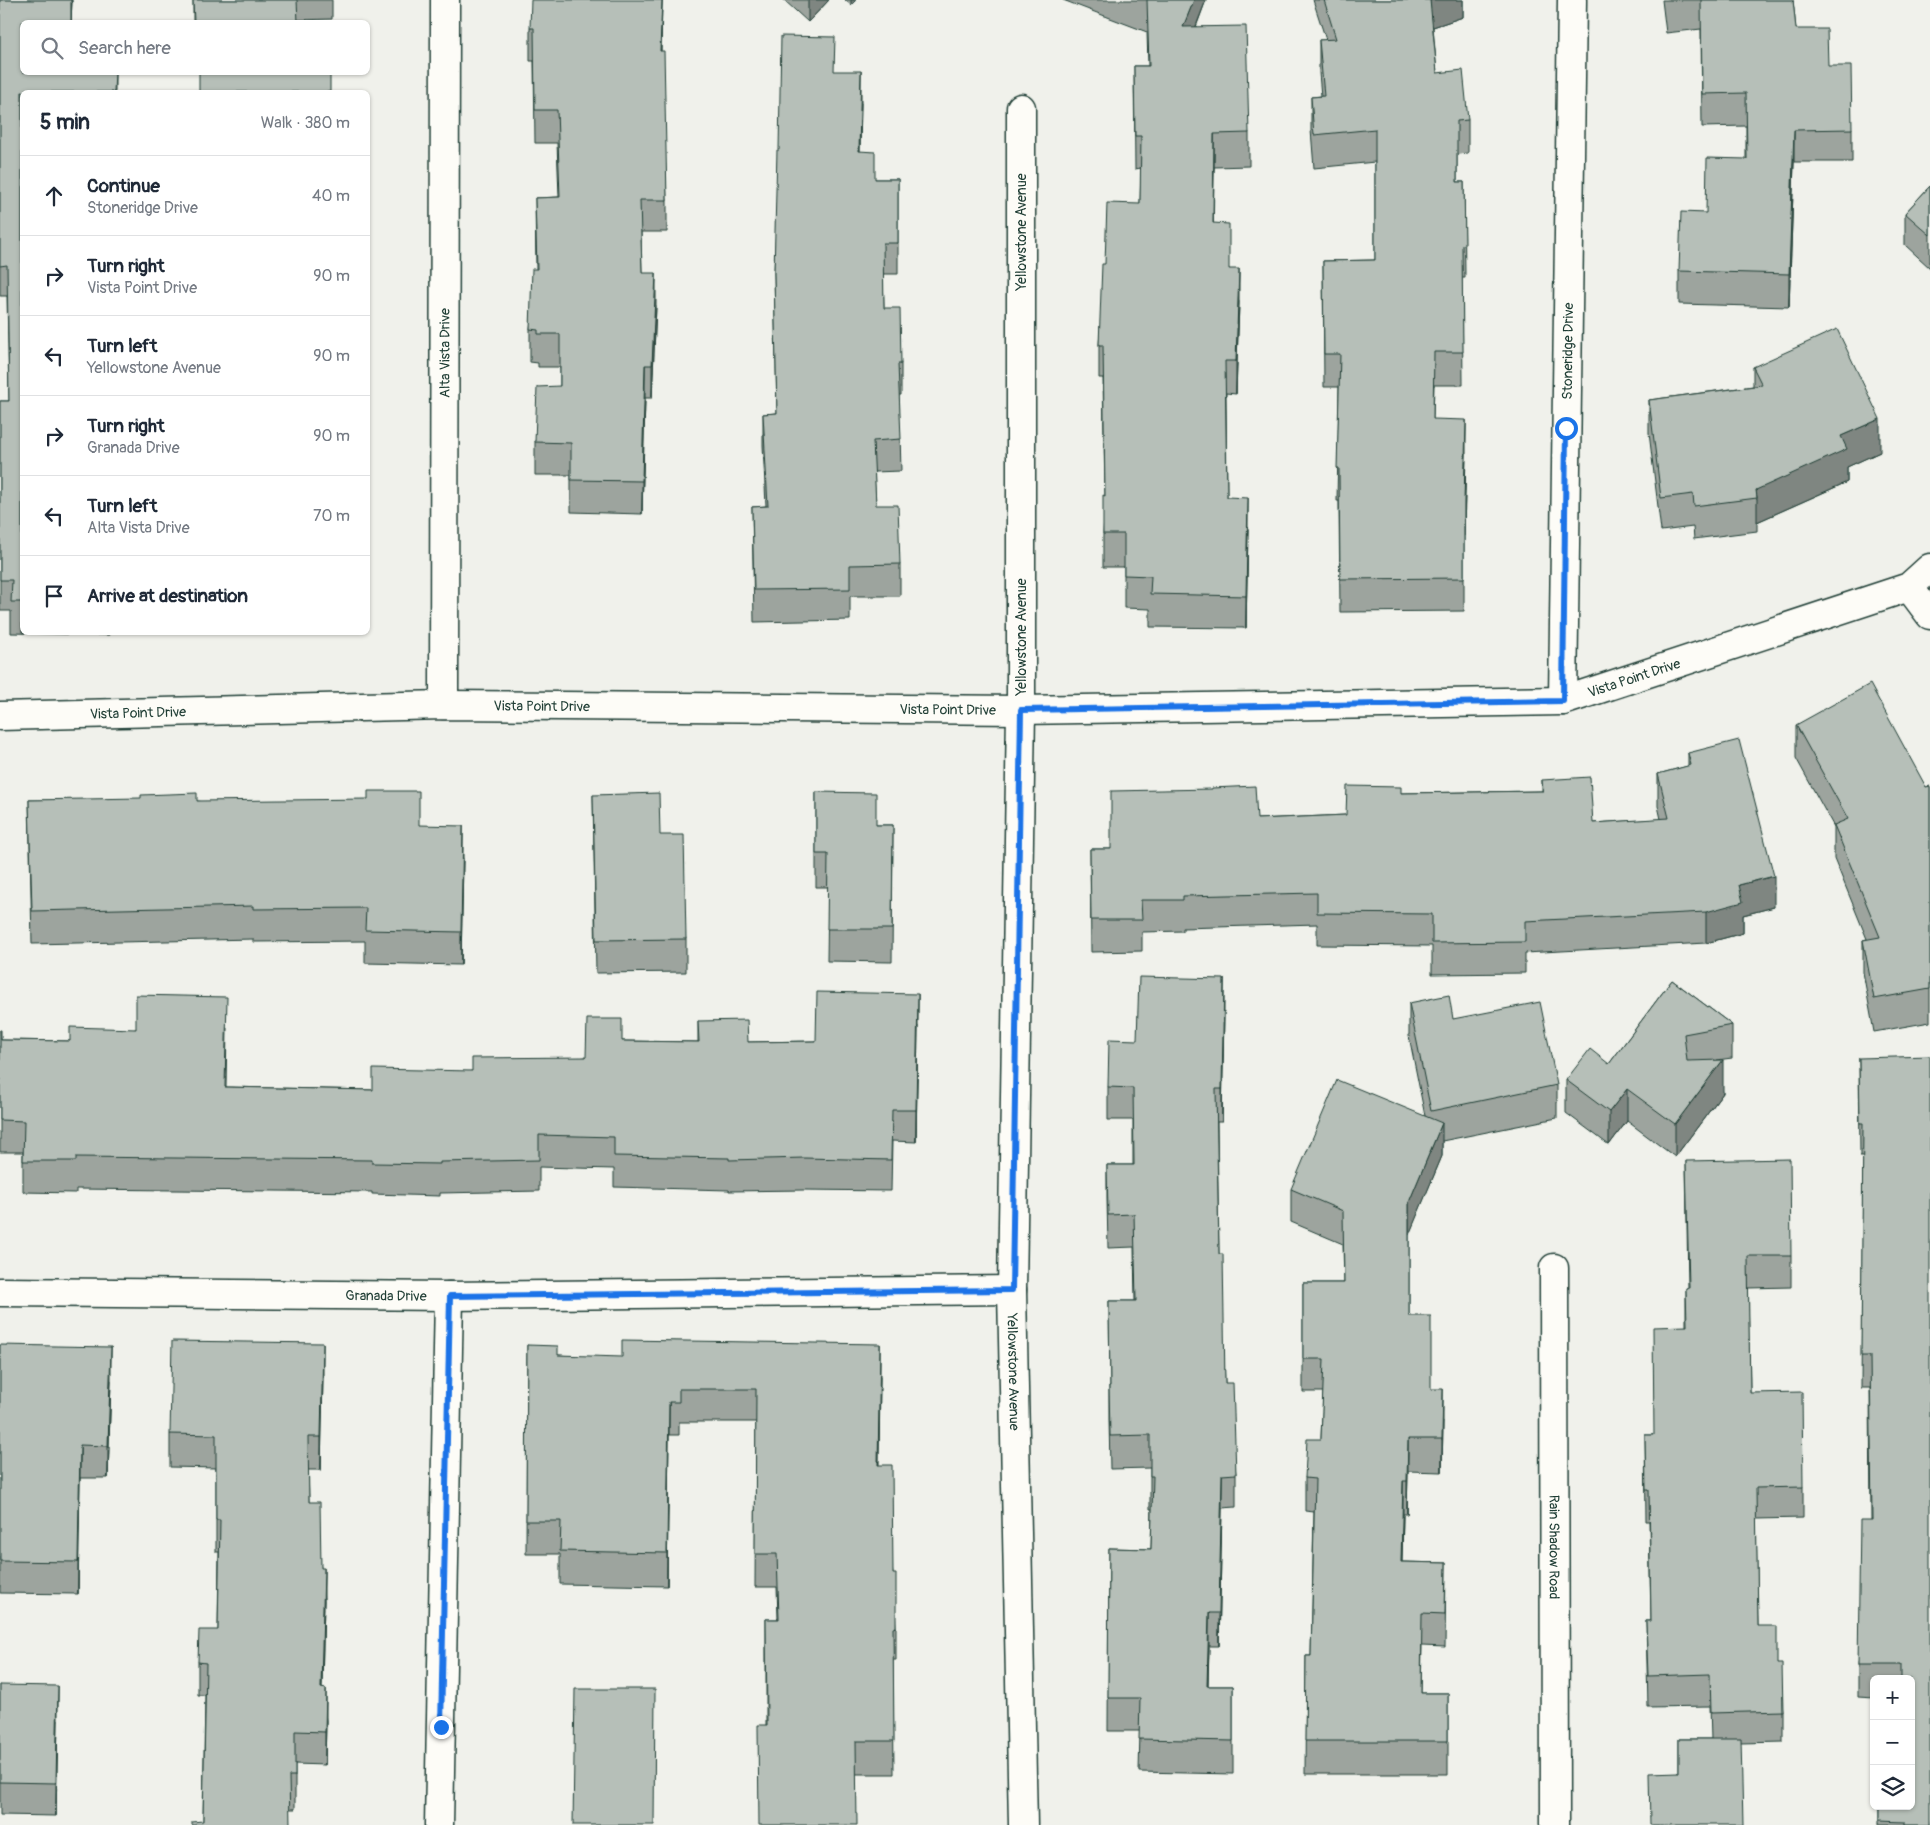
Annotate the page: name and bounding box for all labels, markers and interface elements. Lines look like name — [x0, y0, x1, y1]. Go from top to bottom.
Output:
search box — [20, 20, 370, 75]
icon: search — [38, 34, 66, 62]
text: Search here — [78, 36, 171, 60]
text: 5 min — [40, 109, 90, 136]
text: Walk · 380 m — [261, 113, 350, 133]
street label: Yellowstone Avenue — [1013, 173, 1030, 292]
text: Continue — [87, 174, 160, 198]
icon: ahead — [40, 182, 68, 210]
text: 40 m — [312, 186, 350, 206]
text: Stoneridge Drive — [87, 198, 198, 218]
text: Turn right — [87, 254, 165, 278]
icon: right — [40, 262, 68, 290]
text: 90 m — [313, 266, 350, 286]
text: Vista Point Drive — [87, 278, 197, 298]
street label: Stoneridge Drive — [1558, 302, 1577, 400]
street label: Alta Vista Drive — [436, 308, 453, 398]
text: Turn left — [87, 334, 157, 358]
icon: left — [40, 342, 68, 370]
text: 90 m — [313, 346, 350, 366]
text: Yellowstone Avenue — [87, 358, 221, 378]
text: Turn right — [87, 414, 165, 438]
route start — [1555, 417, 1578, 440]
icon: right — [40, 422, 68, 450]
text: 90 m — [313, 426, 350, 446]
text: Granada Drive — [87, 438, 180, 458]
text: Turn left — [87, 494, 157, 518]
icon: left — [40, 502, 68, 530]
text: 70 m — [313, 506, 350, 526]
text: Alta Vista Drive — [87, 518, 190, 538]
street label: Yellowstone Avenue — [1013, 578, 1030, 697]
icon: arrive — [40, 582, 68, 610]
text: Arrive at destination — [87, 584, 248, 608]
street label: Vista Point Drive — [1586, 654, 1683, 701]
street label: Vista Point Drive — [494, 697, 590, 715]
street label: Vista Point Drive — [900, 700, 996, 718]
street label: Vista Point Drive — [90, 703, 186, 722]
street label: Granada Drive — [345, 1287, 427, 1304]
street label: Yellowstone Avenue — [1004, 1312, 1023, 1431]
street label: Rain Shadow Road — [1546, 1495, 1563, 1600]
map controls — [1870, 1675, 1915, 1810]
button: + — [1870, 1675, 1915, 1720]
route end — [430, 1716, 453, 1739]
button: − — [1870, 1720, 1915, 1765]
button: layers — [1870, 1765, 1915, 1810]

